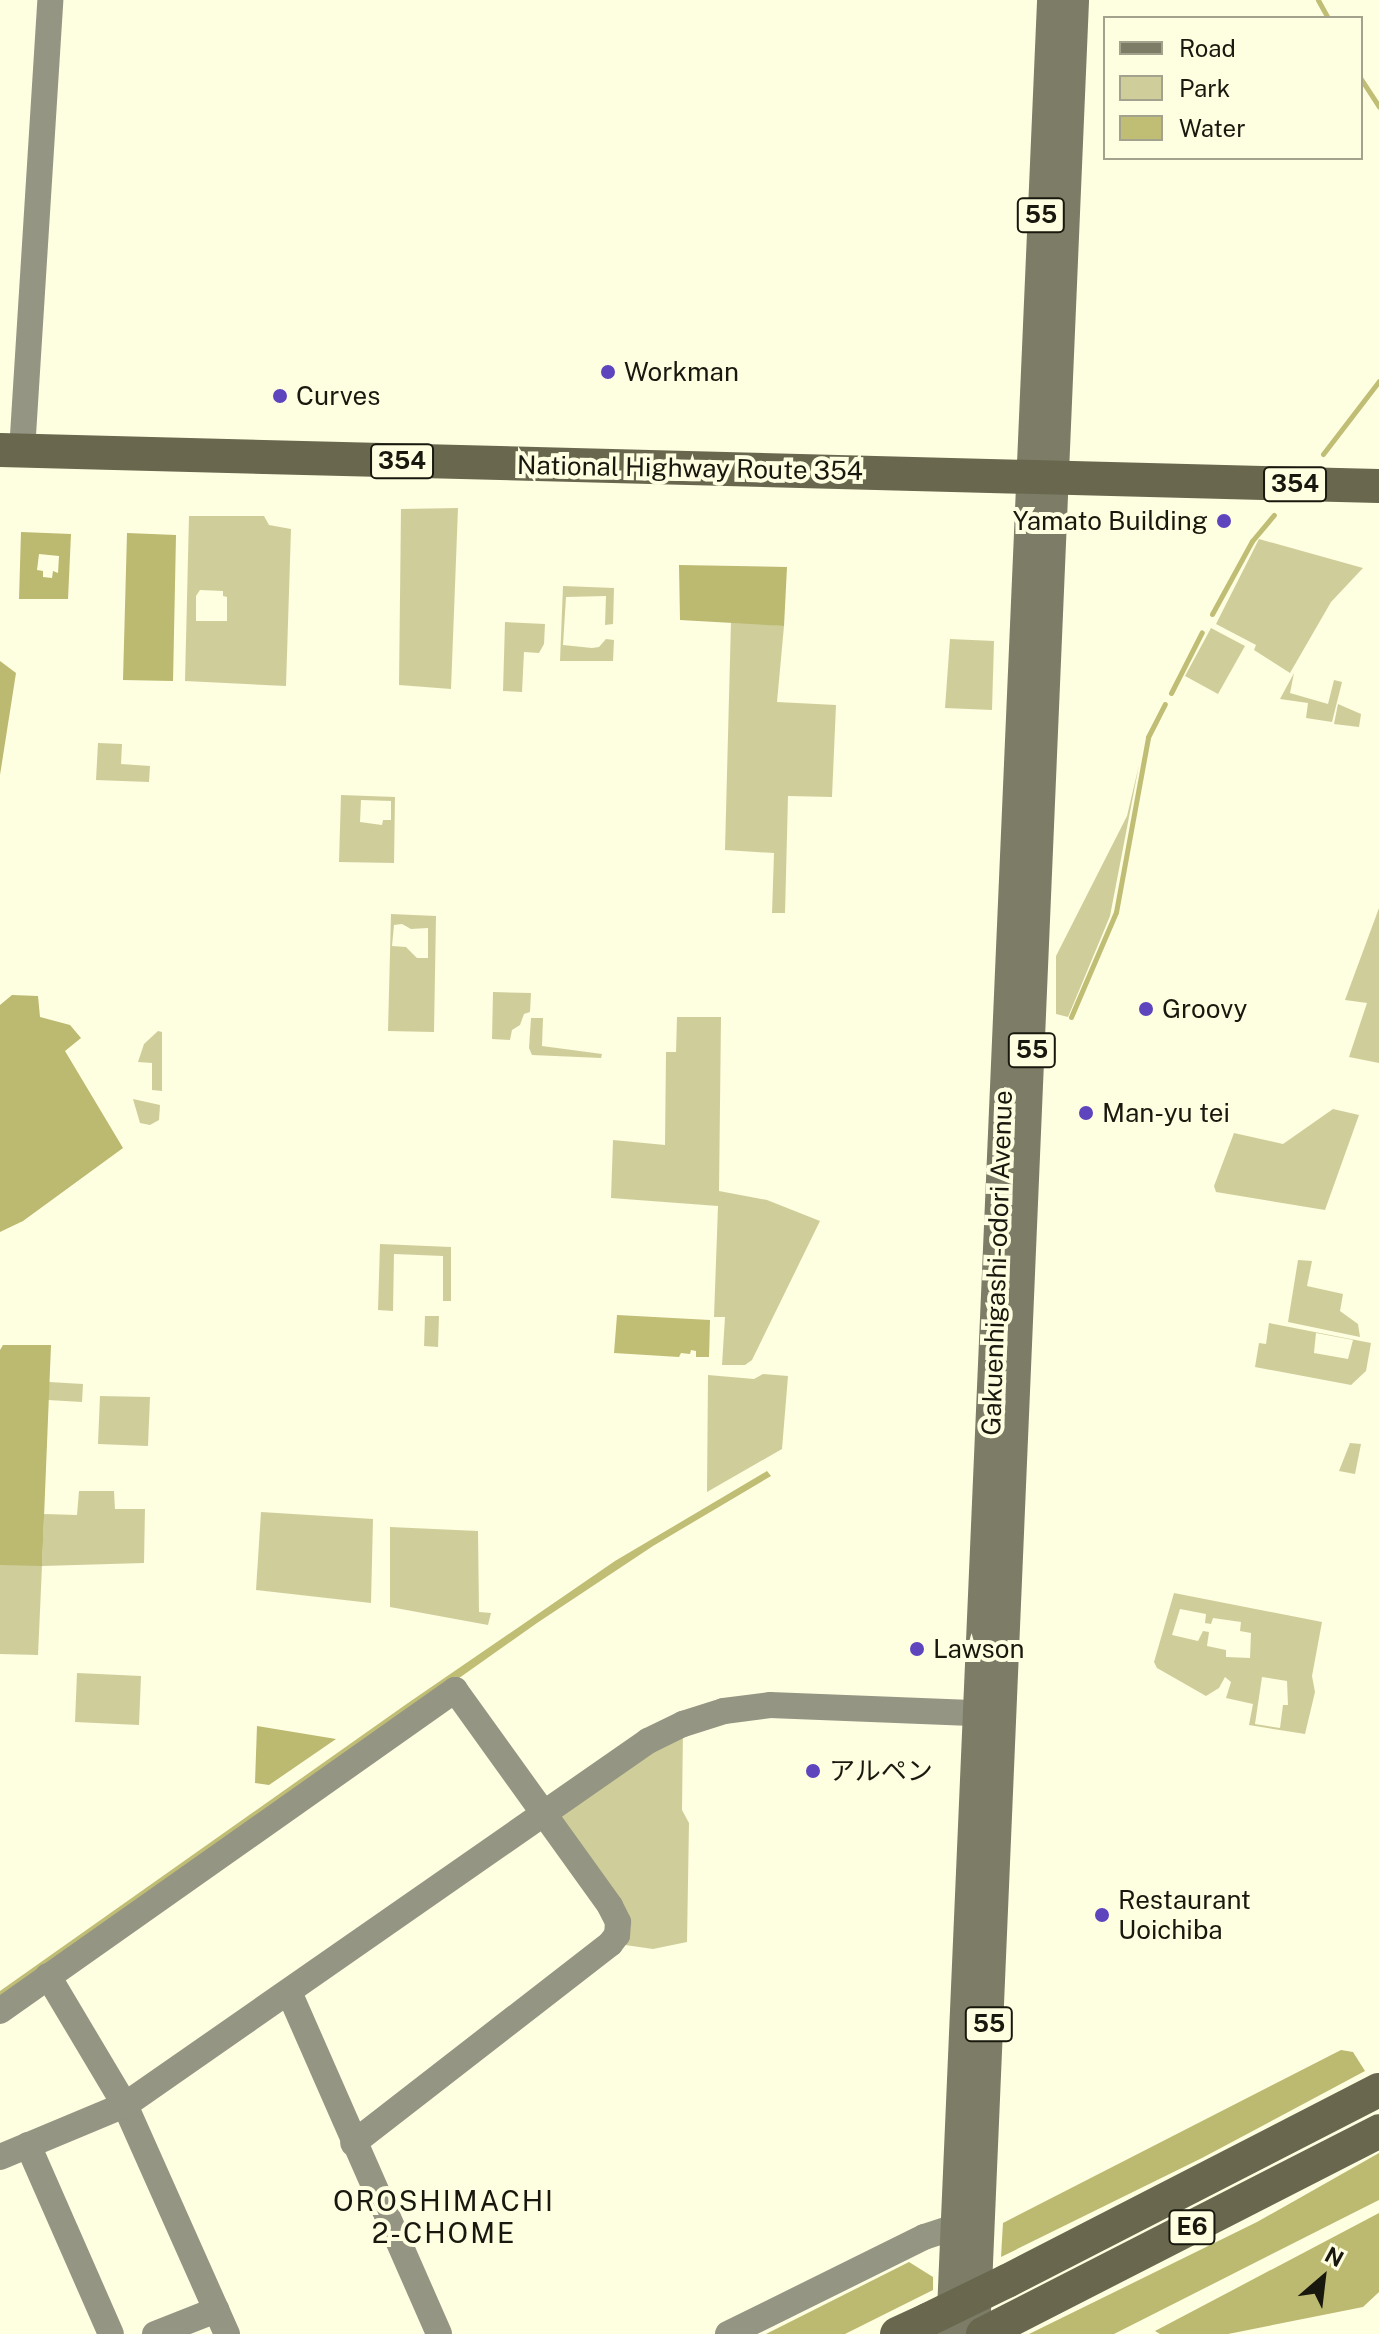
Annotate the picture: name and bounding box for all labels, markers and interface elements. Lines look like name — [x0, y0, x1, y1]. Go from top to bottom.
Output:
legend — [1103, 16, 1363, 160]
text: Road — [1179, 34, 1236, 62]
text: Park — [1179, 74, 1230, 102]
text: Water — [1179, 114, 1246, 142]
road number: 55 — [1015, 195, 1067, 235]
place label: Workman — [624, 356, 739, 388]
marker: Workman — [599, 363, 617, 381]
place label: Curves — [296, 380, 380, 412]
marker: Curves — [271, 387, 289, 405]
road number: 354 — [370, 441, 434, 481]
street label: National Highway Route 354 — [517, 449, 863, 487]
road number: 354 — [1263, 464, 1327, 504]
place label: Yamato Building — [1012, 505, 1208, 537]
marker: Yamato Building — [1215, 512, 1233, 530]
place label: Groovy — [1162, 993, 1247, 1025]
marker: Groovy — [1137, 1000, 1155, 1018]
road number: 55 — [1006, 1030, 1058, 1070]
street label: Gakuenhigashi-odori Avenue — [975, 1090, 1019, 1436]
place label: Man-yu tei — [1102, 1097, 1230, 1129]
marker: Man-yu tei — [1077, 1104, 1095, 1122]
place label: Lawson — [933, 1633, 1024, 1665]
marker: Lawson — [908, 1640, 926, 1658]
place label: アルペン — [829, 1755, 933, 1787]
marker: アルペン — [804, 1762, 822, 1780]
place label: Restaurant Uoichiba — [1118, 1884, 1251, 1946]
marker: Restaurant Uoichiba — [1093, 1906, 1111, 1924]
road number: 55 — [963, 2004, 1015, 2044]
district label: OROSHIMACHI 2-CHOME — [333, 2184, 555, 2250]
road number: E6 — [1168, 2207, 1216, 2247]
north arrow — [1283, 2238, 1363, 2318]
text: N — [1321, 2241, 1348, 2272]

